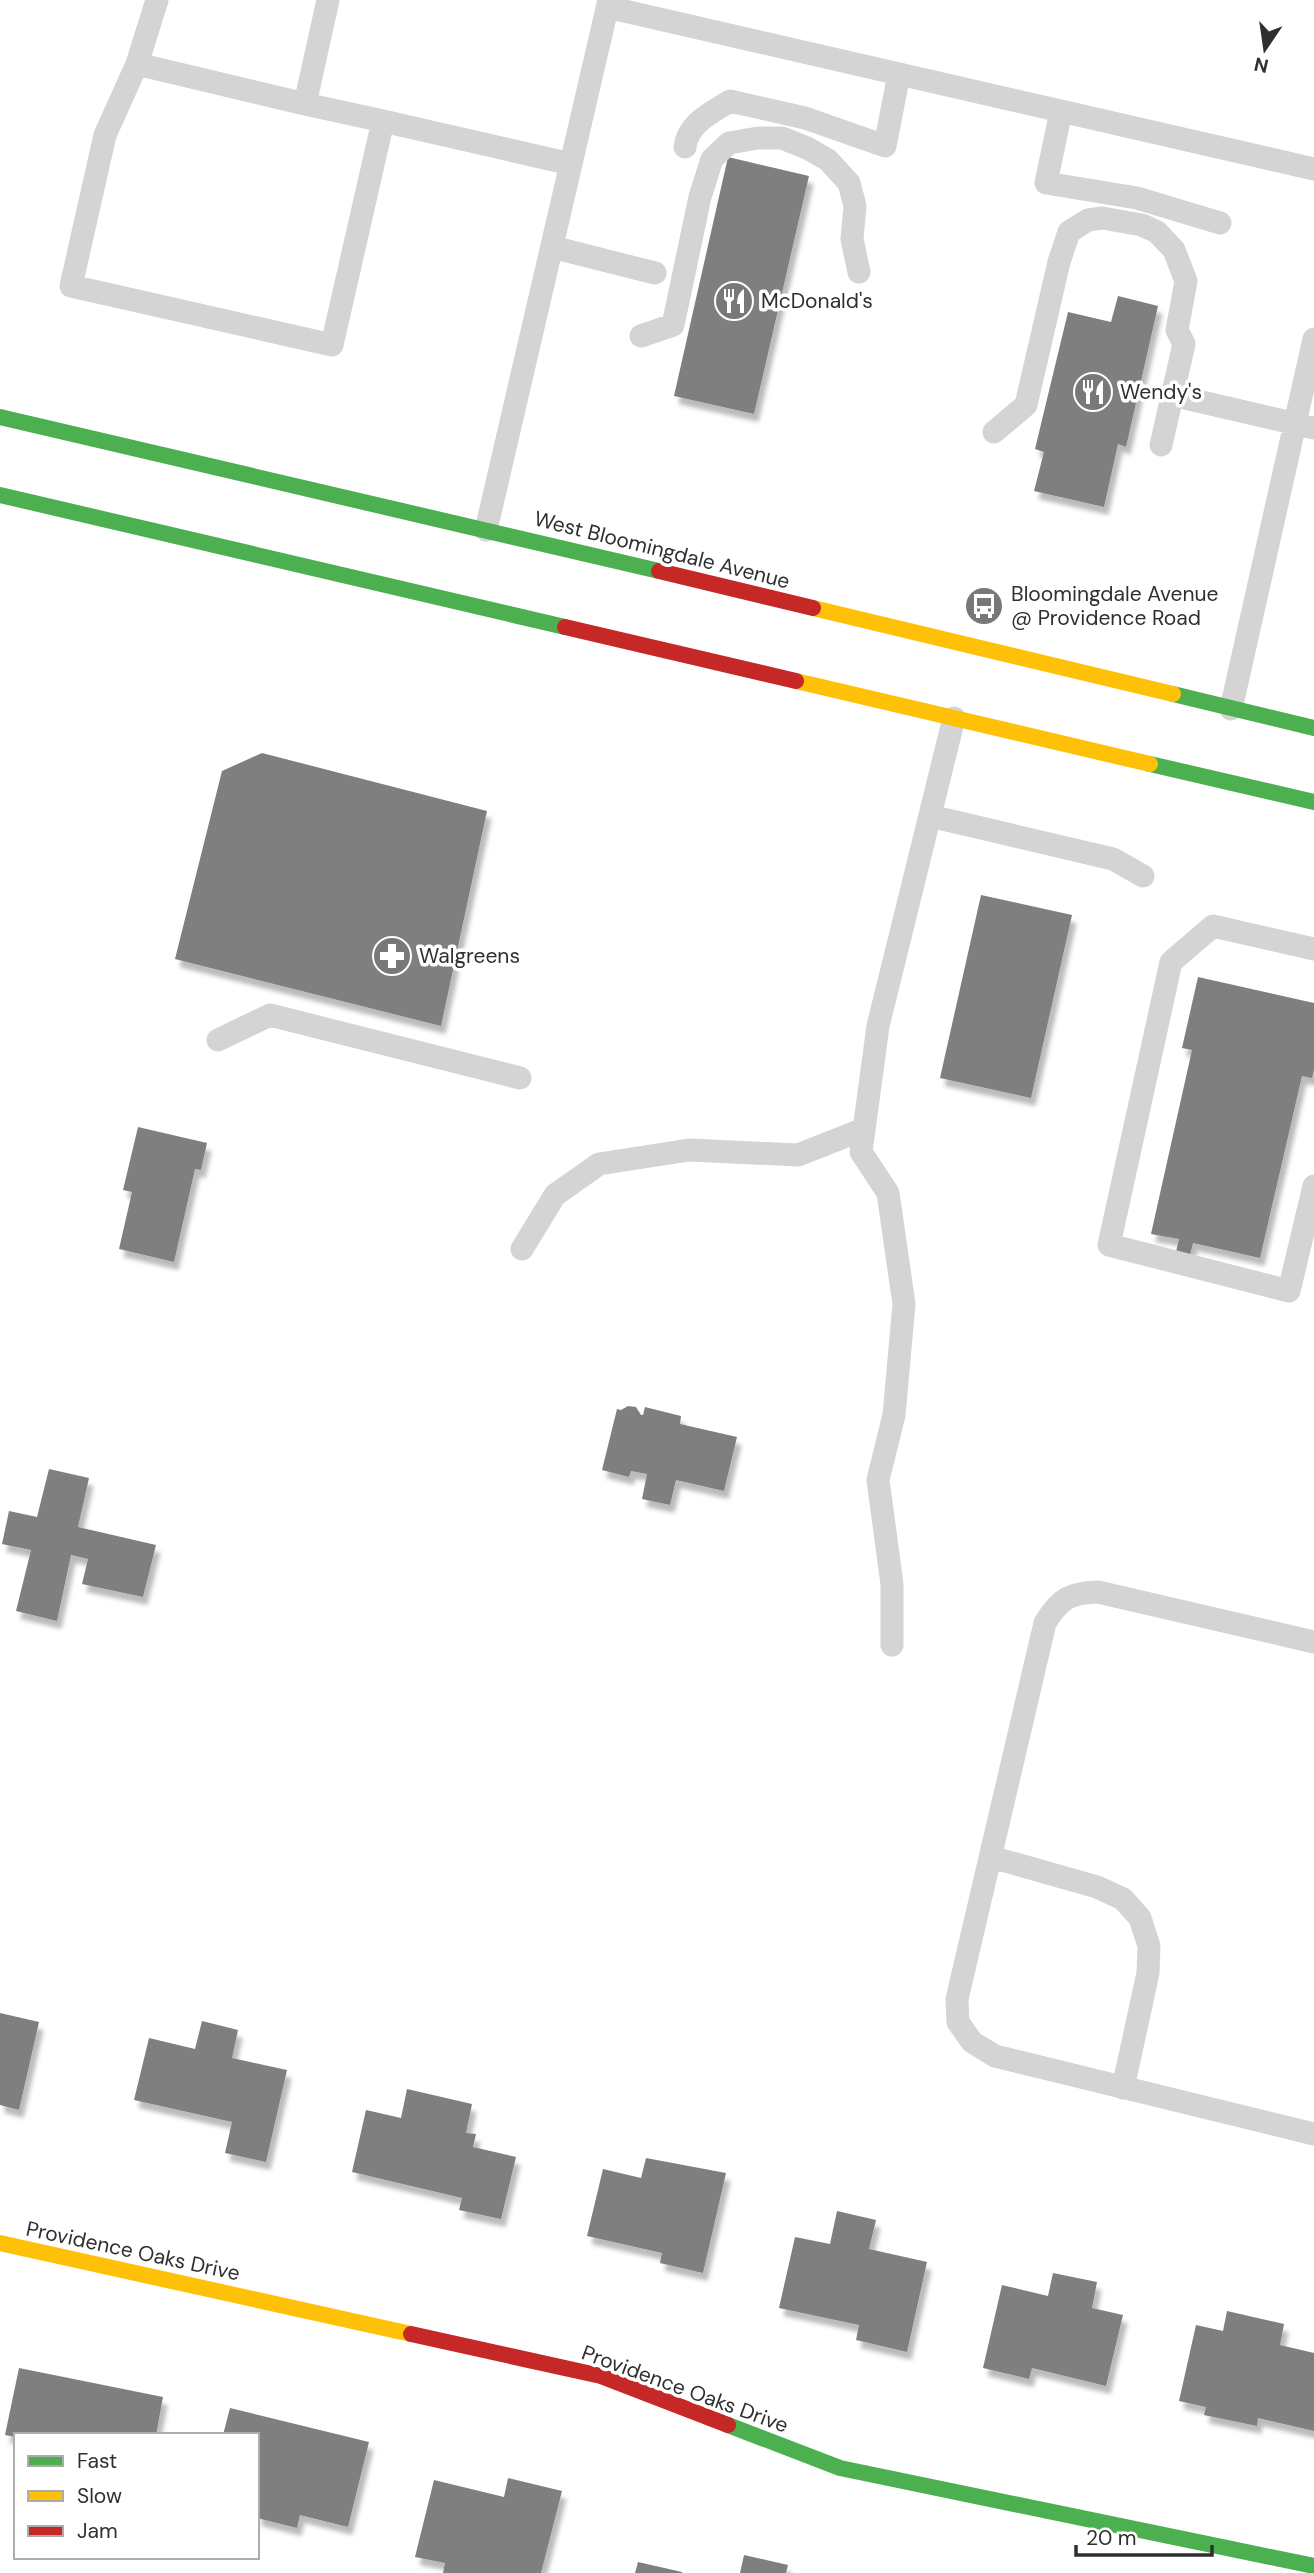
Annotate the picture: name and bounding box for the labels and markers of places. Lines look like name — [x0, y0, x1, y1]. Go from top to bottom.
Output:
restaurant icon: McDonald's — [713, 280, 755, 322]
place label: McDonald's — [761, 287, 873, 315]
restaurant icon: Wendy's — [1072, 371, 1114, 413]
place label: Wendy's — [1120, 378, 1202, 406]
place label: Bloomingdale Avenue @ Providence Road — [1011, 580, 1219, 632]
bus stop icon: Bloomingdale Avenue @ Providence Road — [963, 585, 1005, 627]
pharmacy icon: Walgreens — [371, 935, 413, 977]
place label: Walgreens — [419, 942, 520, 970]

